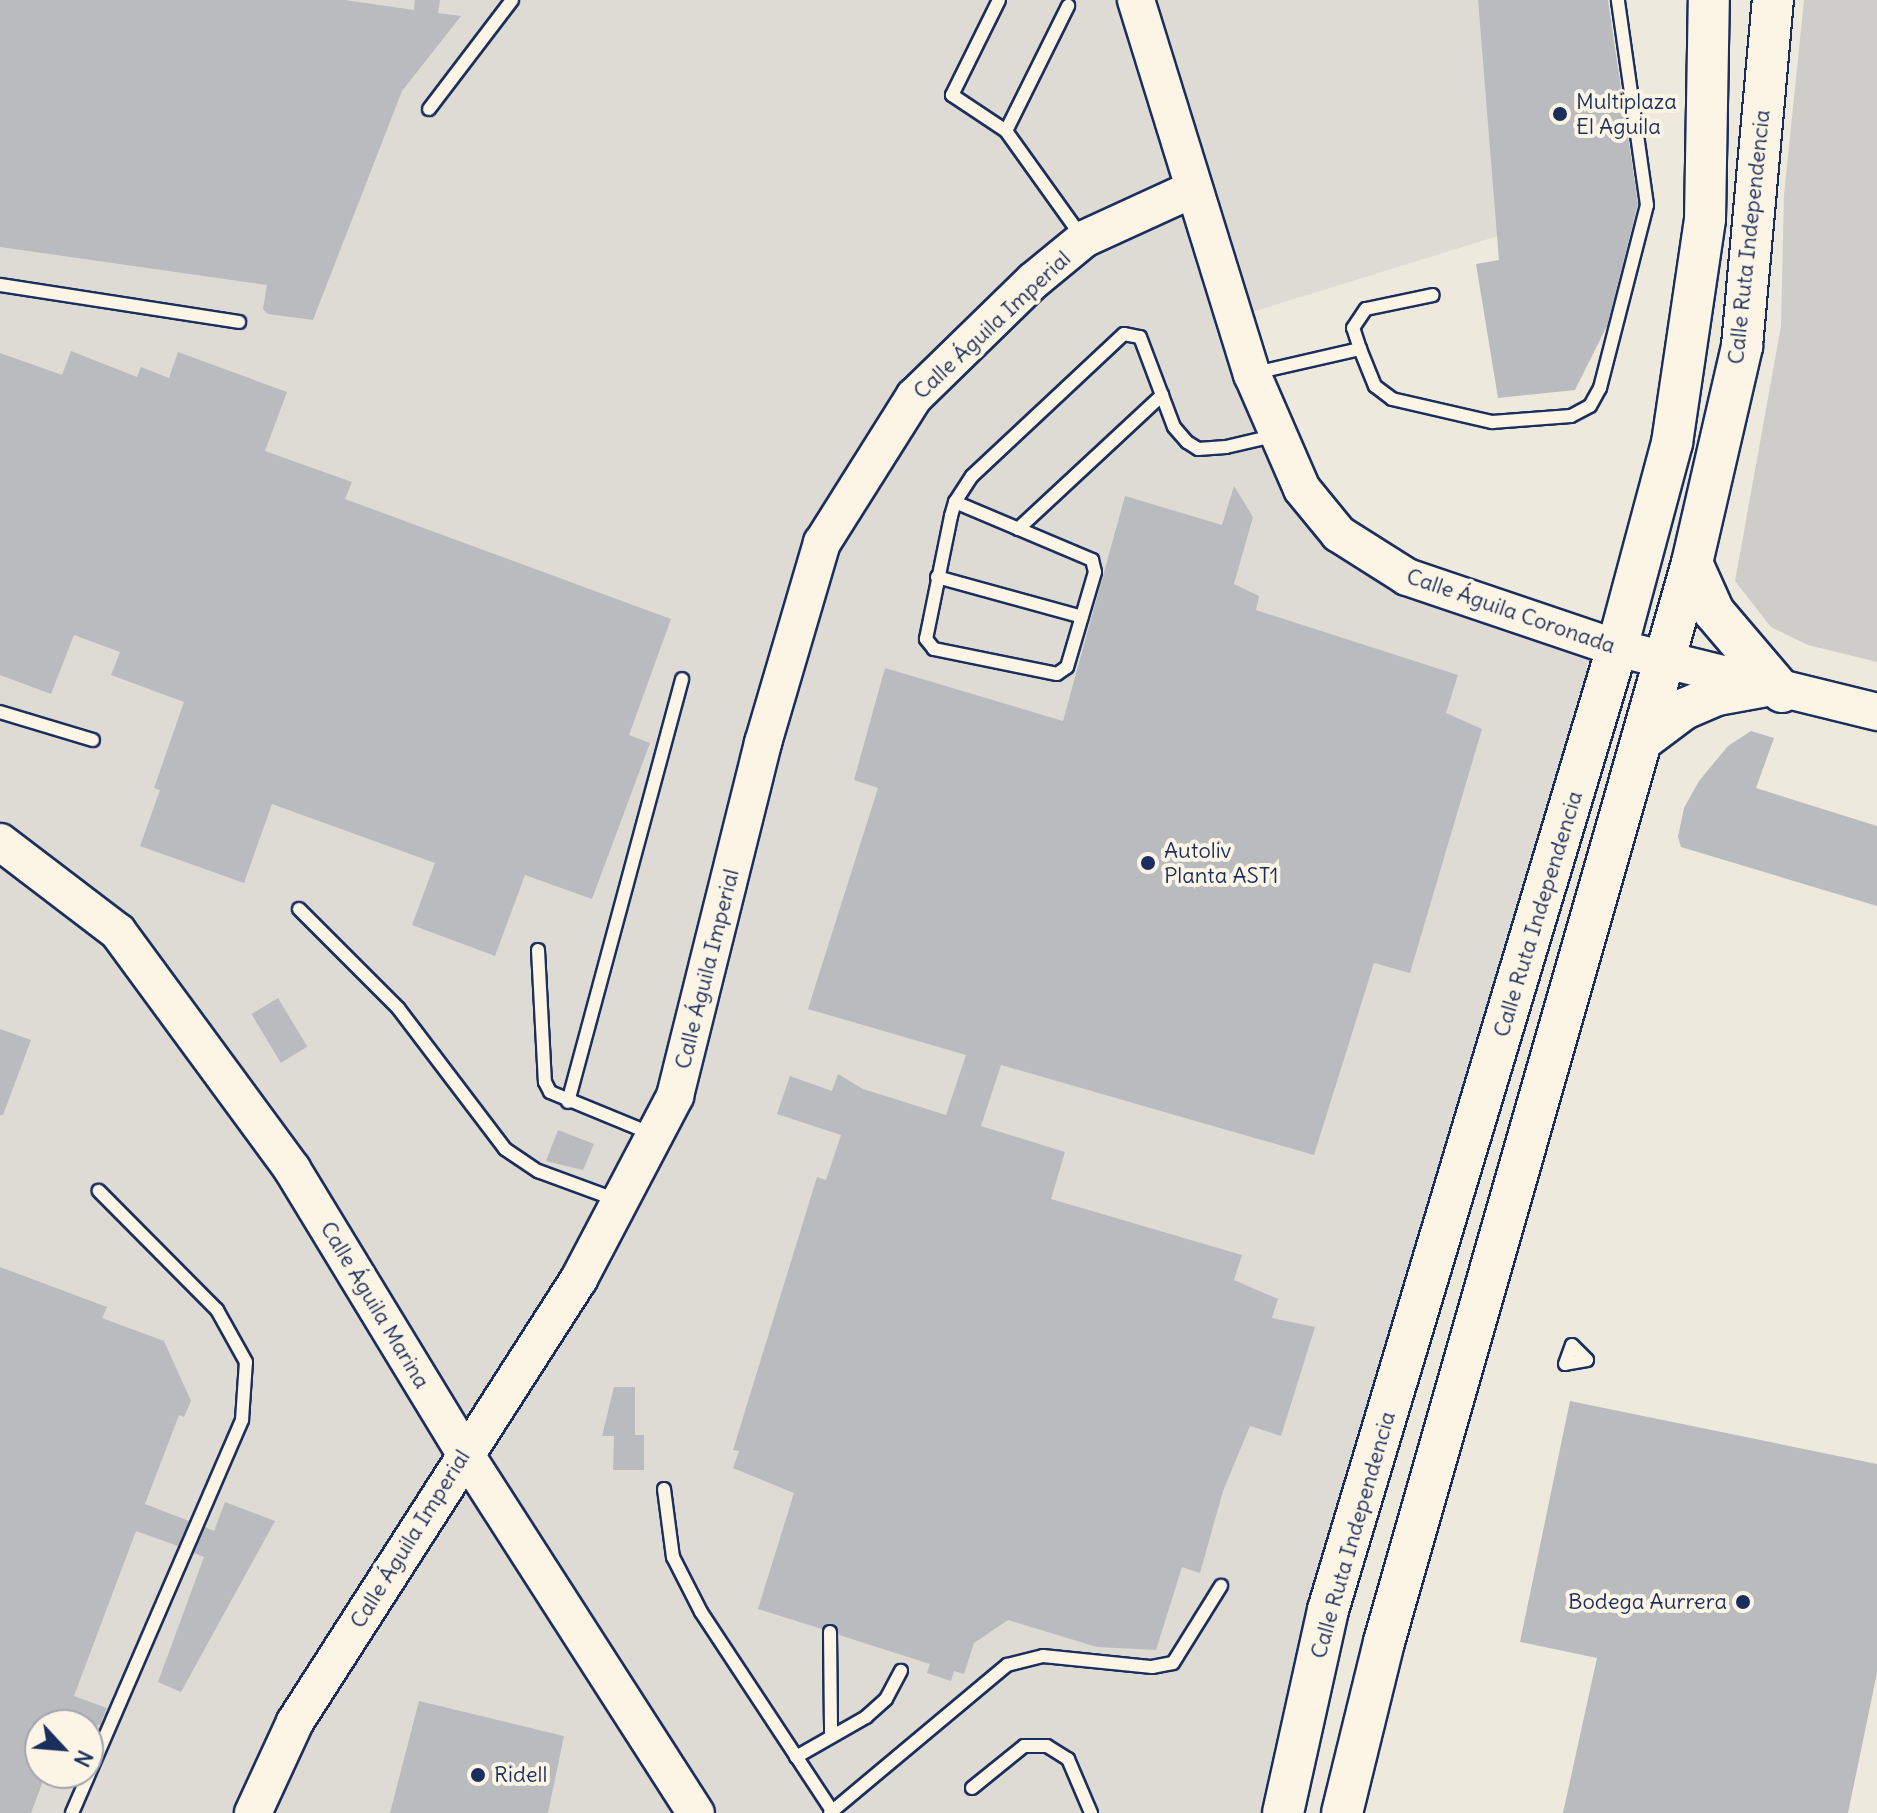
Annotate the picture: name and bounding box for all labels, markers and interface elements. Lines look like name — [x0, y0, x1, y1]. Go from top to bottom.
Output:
place label: Multiplaza El Aguila — [1576, 88, 1677, 140]
marker: Multiplaza El Aguila — [1551, 105, 1569, 123]
street label: Calle Ruta Independencia — [1723, 108, 1775, 366]
street label: Calle Águila Imperial — [908, 245, 1076, 405]
street label: Calle Águila Coronada — [1403, 563, 1619, 659]
street label: Calle Ruta Independencia — [1488, 788, 1588, 1040]
place label: Autoliv Planta AST1 — [1164, 837, 1278, 888]
marker: Autoliv Planta AST1 — [1139, 854, 1157, 872]
street label: Calle Águila Imperial — [669, 866, 745, 1072]
street label: Calle Águila Marina — [315, 1217, 435, 1393]
street label: Calle Ruta Independencia — [1305, 1408, 1401, 1662]
street label: Calle Águila Imperial — [344, 1445, 476, 1633]
place label: Bodega Aurrera — [1568, 1589, 1727, 1615]
marker: Bodega Aurrera — [1734, 1593, 1752, 1611]
north arrow — [24, 1709, 104, 1789]
text: N — [68, 1746, 100, 1772]
place label: Ridell — [494, 1762, 547, 1788]
marker: Ridell — [469, 1766, 487, 1784]

